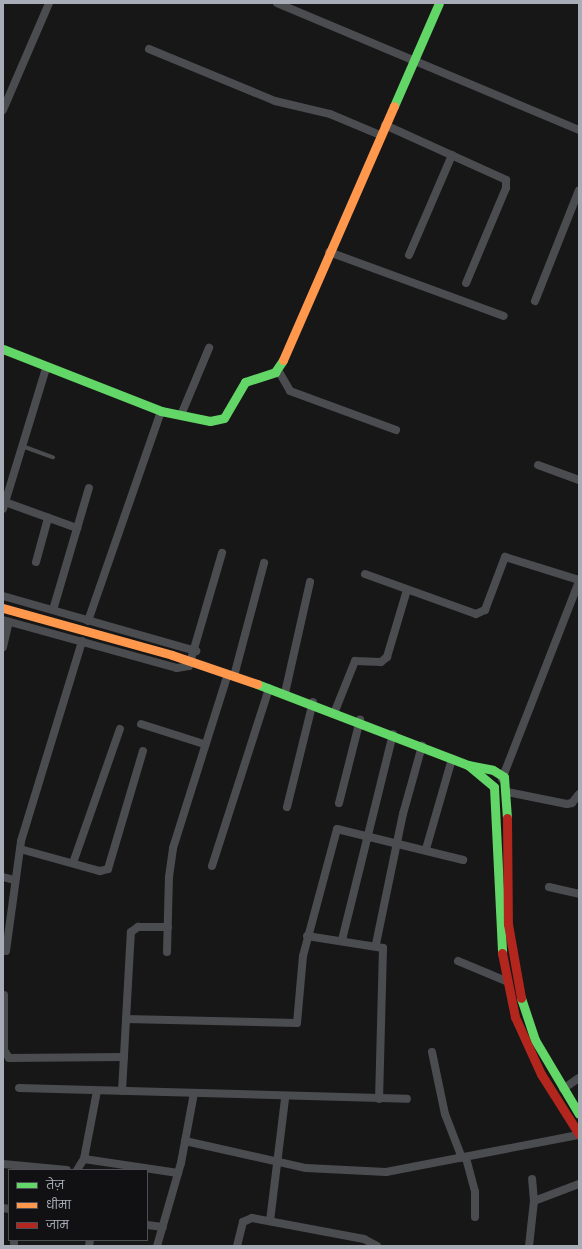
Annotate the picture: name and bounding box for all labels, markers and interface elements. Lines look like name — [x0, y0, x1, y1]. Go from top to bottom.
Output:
legend — [8, 1169, 148, 1241]
text: तेज़ — [46, 1176, 64, 1193]
text: धीमा — [46, 1196, 71, 1213]
text: जाम — [46, 1216, 69, 1233]

